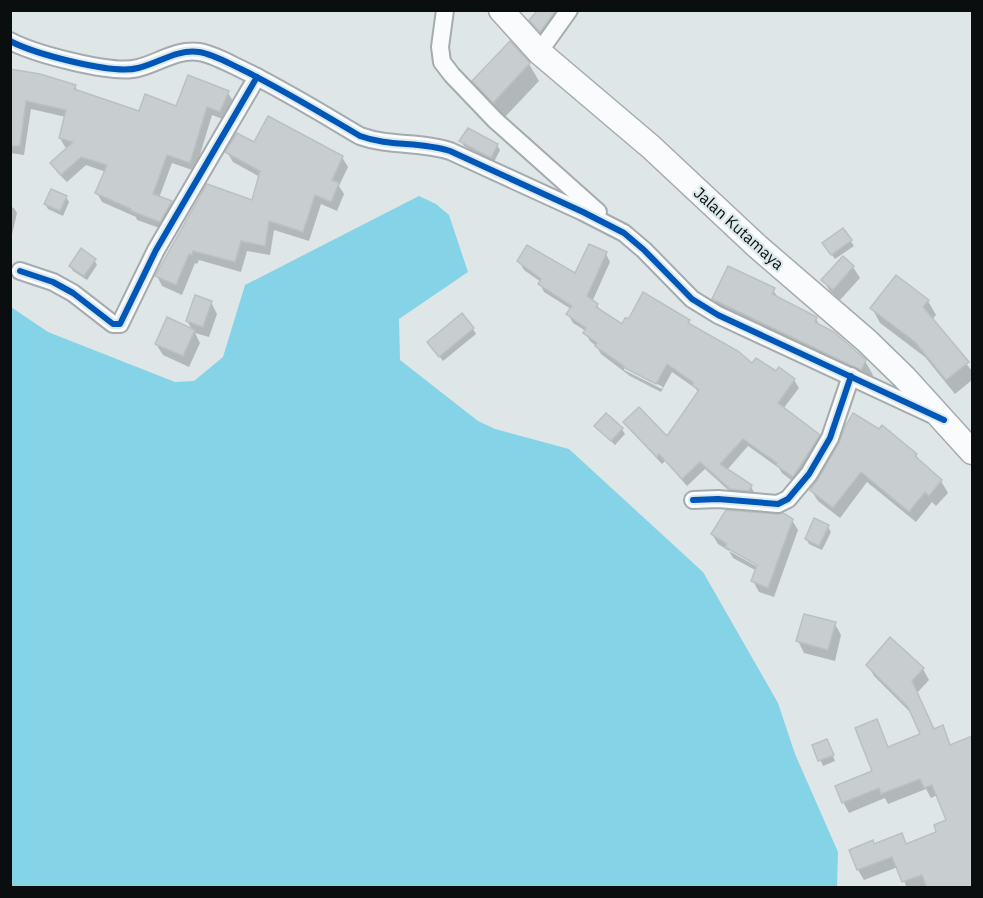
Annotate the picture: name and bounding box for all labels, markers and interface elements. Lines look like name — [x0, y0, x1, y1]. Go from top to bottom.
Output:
street label: Jalan Kutamaya — [690, 182, 789, 274]

